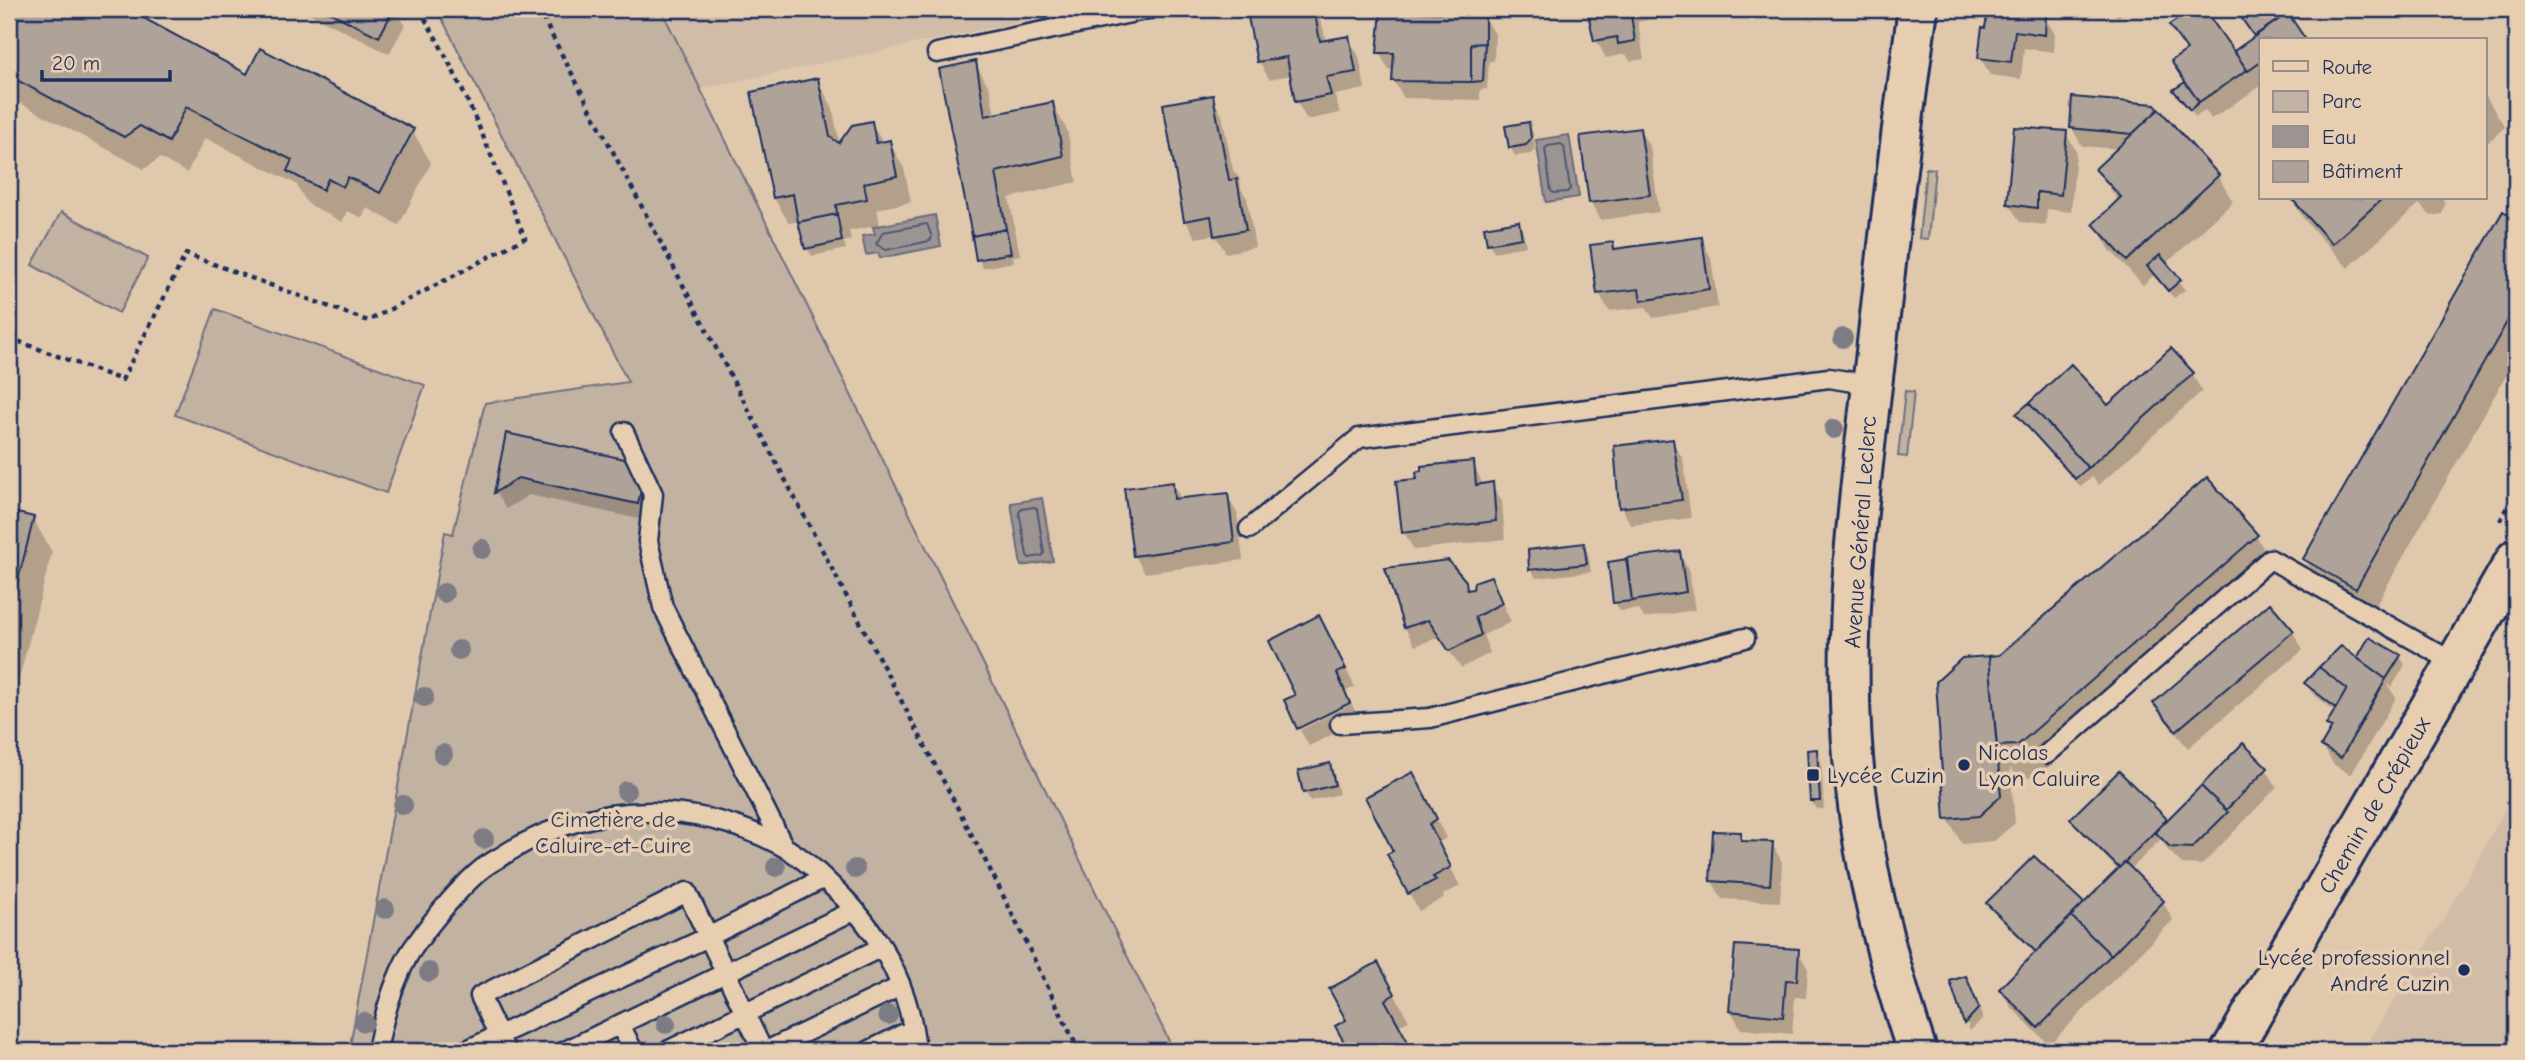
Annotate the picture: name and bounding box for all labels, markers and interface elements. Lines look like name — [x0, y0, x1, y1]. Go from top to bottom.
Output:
scale bar — [42, 38, 170, 82]
legend — [2259, 38, 2486, 200]
text: 20 m — [52, 51, 100, 75]
text: Route — [2322, 55, 2372, 79]
text: Parc — [2322, 89, 2362, 113]
text: Eau — [2322, 125, 2356, 149]
text: Bâtiment — [2322, 159, 2403, 183]
street label: Avenue Général Leclerc — [1839, 415, 1882, 649]
street label: Chemin de Crépieux — [2313, 712, 2436, 898]
place label: Nicolas Lyon Caluire — [1978, 739, 2100, 792]
marker: Nicolas Lyon Caluire — [1956, 757, 1972, 773]
place label: Lycée Cuzin — [1827, 762, 1944, 789]
marker: Lycée Cuzin — [1805, 767, 1821, 783]
park label: Cimetière de Caluire-et-Cuire — [535, 806, 691, 859]
place label: Lycée professionnel André Cuzin — [2258, 944, 2450, 997]
marker: Lycée professionnel André Cuzin — [2456, 962, 2472, 978]

